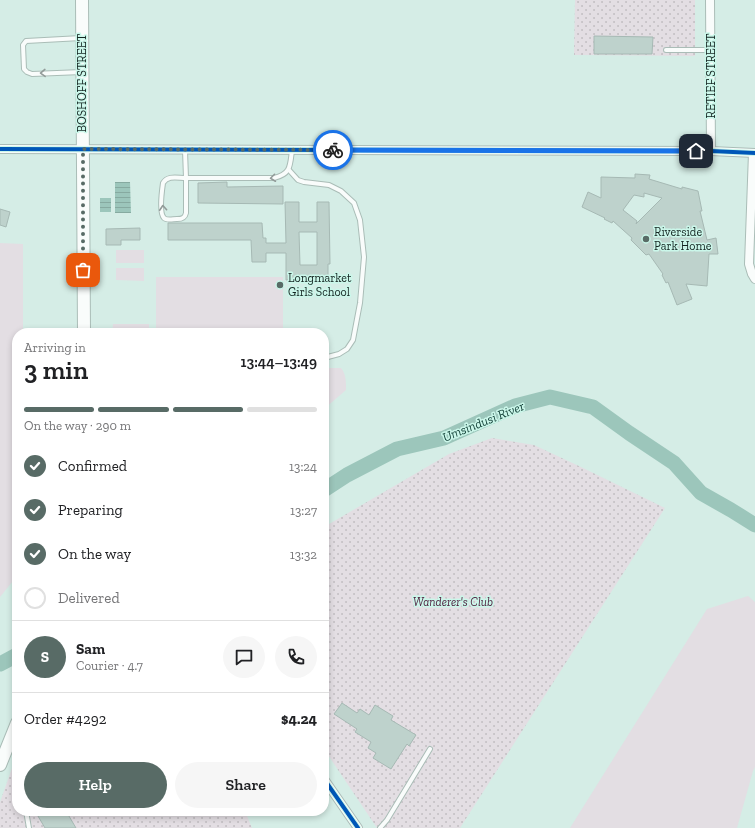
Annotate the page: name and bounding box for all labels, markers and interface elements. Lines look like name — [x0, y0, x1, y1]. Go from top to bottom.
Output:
street label: BOSHOFF STREET — [75, 33, 89, 132]
street label: RETIEF STREET — [704, 33, 718, 118]
one-way arrow — [40, 69, 46, 78]
courier — [313, 130, 353, 170]
pin — [679, 134, 713, 168]
icon: bike — [322, 139, 344, 161]
icon: home — [685, 140, 707, 162]
one-way arrow — [270, 173, 276, 182]
one-way arrow — [158, 205, 167, 212]
place label: Riverside Park Home — [654, 225, 712, 253]
marker: Riverside Park Home — [641, 234, 651, 244]
pin — [66, 253, 100, 287]
icon: bag — [72, 259, 94, 281]
place label: Longmarket Girls School — [288, 271, 352, 299]
marker: Longmarket Girls School — [275, 280, 285, 290]
text: Arriving in — [24, 340, 86, 355]
text: 13:44–13:49 — [240, 353, 317, 371]
text: 3 min — [24, 354, 88, 386]
water label: Umsindusi River — [440, 398, 527, 445]
text: On the way · 290 m — [24, 418, 131, 433]
icon: check — [24, 455, 46, 477]
text: Confirmed — [58, 457, 127, 475]
text: 13:24 — [289, 459, 317, 474]
icon: check — [24, 499, 46, 521]
text: Preparing — [58, 501, 123, 519]
text: 13:27 — [290, 503, 317, 518]
icon: check — [24, 543, 46, 565]
text: On the way — [58, 545, 131, 563]
text: 13:32 — [290, 547, 317, 562]
text: Delivered — [58, 589, 120, 607]
park label: Wanderer's Club — [413, 595, 493, 609]
button: chat — [223, 636, 265, 678]
button: phone — [275, 636, 317, 678]
text: Sam — [76, 640, 105, 658]
text: S — [41, 648, 49, 666]
text: Courier · 4.7 — [76, 658, 143, 673]
text: Order #4292 — [24, 710, 106, 728]
text: $4.24 — [281, 710, 317, 728]
button: Help — [24, 762, 167, 808]
button: Share — [175, 762, 317, 808]

